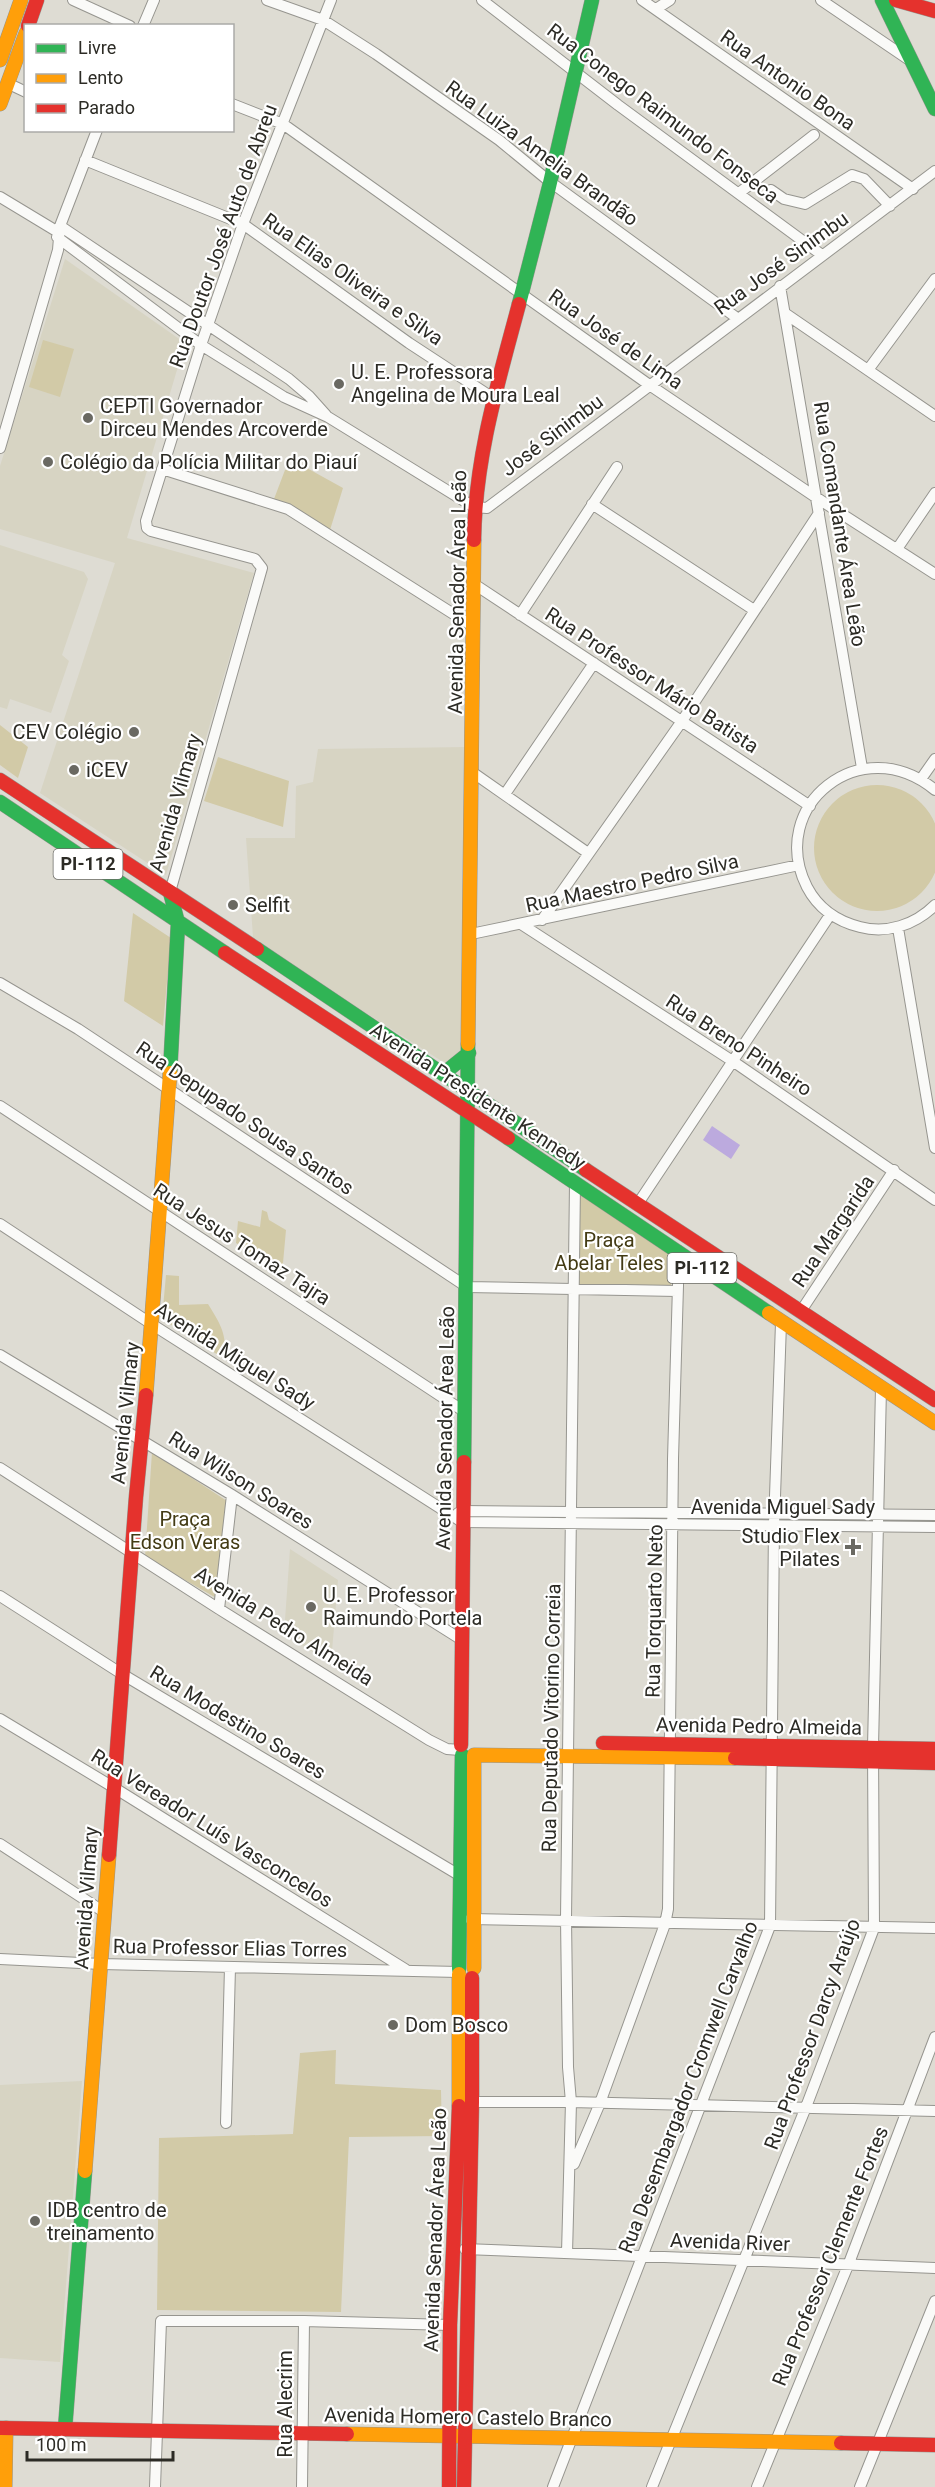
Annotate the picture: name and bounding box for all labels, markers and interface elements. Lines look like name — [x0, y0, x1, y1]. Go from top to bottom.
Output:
street label: Rua Conego Raimundo Fonseca — [542, 18, 784, 208]
legend — [24, 24, 234, 132]
street label: Rua Antonio Bona — [716, 25, 860, 135]
text: Livre — [78, 37, 116, 58]
text: Lento — [78, 67, 123, 88]
street label: Rua Luiza Amelia Brandão — [441, 75, 643, 231]
text: Parado — [78, 97, 135, 118]
street label: Rua Doutor José Auto de Abreu — [164, 101, 282, 371]
street label: Rua José Sinimbu — [709, 206, 853, 320]
street label: Rua Elias Oliveira e Silva — [258, 208, 448, 350]
street label: Rua José de Lima — [544, 284, 688, 394]
place label: U. E. Professora Angelina de Moura Leal — [351, 360, 560, 407]
marker: U. E. Professora Angelina de Moura Leal — [332, 377, 346, 391]
street label: José Sinimbu — [497, 389, 607, 481]
place label: CEPTI Governador Dirceu Mendes Arcoverde — [100, 394, 328, 441]
street label: Rua Comandante Área Leão — [809, 400, 871, 648]
marker: CEPTI Governador Dirceu Mendes Arcoverde — [81, 411, 95, 425]
place label: Colégio da Polícia Militar do Piauí — [60, 450, 359, 474]
marker: Colégio da Polícia Militar do Piauí — [41, 455, 55, 469]
street label: Avenida Senador Área Leão — [443, 470, 471, 714]
street label: Rua Professor Mário Batista — [541, 602, 763, 758]
place label: CEV Colégio — [13, 720, 122, 744]
marker: CEV Colégio — [127, 725, 141, 739]
street label: Avenida Vilmary — [144, 730, 206, 875]
place label: iCEV — [86, 758, 128, 782]
marker: iCEV — [67, 763, 81, 777]
road number: PI-112 — [54, 849, 122, 879]
street label: Rua Maestro Pedro Silva — [523, 849, 741, 917]
place label: Selfit — [245, 893, 290, 917]
marker: Selfit — [226, 898, 240, 912]
street label: Rua Breno Pinheiro — [661, 989, 817, 1101]
street label: Avenida Presidente Kennedy — [366, 1017, 591, 1175]
street label: Rua Depupado Sousa Santos — [132, 1036, 358, 1200]
street label: Rua Margarida — [787, 1170, 879, 1292]
street label: Rua Jesus Tomaz Tajra — [149, 1178, 335, 1310]
park label: Praça Abelar Teles — [554, 1228, 664, 1275]
road number: PI-112 — [668, 1253, 736, 1283]
street label: Avenida Miguel Sady — [151, 1297, 320, 1415]
street label: Avenida Senador Área Leão — [431, 1306, 459, 1550]
street label: Avenida Vilmary — [106, 1340, 144, 1485]
street label: Rua Wilson Soares — [164, 1426, 318, 1534]
street label: Avenida Miguel Sady — [691, 1495, 876, 1519]
park label: Praça Edson Veras — [130, 1507, 240, 1554]
street label: Rua Torquarto Neto — [640, 1524, 668, 1698]
place label: Studio Flex Pilates — [742, 1524, 840, 1571]
marker: Studio Flex Pilates — [844, 1538, 862, 1556]
street label: Avenida Pedro Almeida — [190, 1561, 378, 1691]
place label: U. E. Professor Raimundo Portela — [323, 1583, 482, 1630]
street label: Rua Deputado Vitorino Correia — [537, 1583, 565, 1853]
marker: U. E. Professor Raimundo Portela — [304, 1600, 318, 1614]
street label: Rua Modestino Soares — [146, 1660, 330, 1784]
street label: Avenida Pedro Almeida — [656, 1712, 862, 1740]
street label: Rua Vereador Luís Vasconcelos — [87, 1744, 337, 1912]
street label: Avenida Vilmary — [69, 1825, 103, 1970]
street label: Rua Professor Darcy Araújo — [759, 1915, 865, 2153]
street label: Rua Desembargador Cromwell Carvalho — [613, 1917, 763, 2257]
street label: Rua Professor Elias Torres — [113, 1934, 347, 1962]
place label: Dom Bosco — [405, 2013, 508, 2037]
marker: Dom Bosco — [386, 2018, 400, 2032]
street label: Avenida Senador Área Leão — [419, 2107, 451, 2353]
street label: Rua Professor Clemente Fortes — [767, 2123, 893, 2389]
place label: IDB centro de treinamento — [47, 2198, 166, 2245]
marker: IDB centro de treinamento — [28, 2214, 42, 2228]
street label: Avenida River — [670, 2228, 791, 2256]
street label: Rua Alecrim — [273, 2350, 297, 2458]
street label: Avenida Homero Castelo Branco — [324, 2402, 612, 2432]
scale bar — [27, 2424, 172, 2462]
text: 100 m — [36, 2434, 87, 2455]

